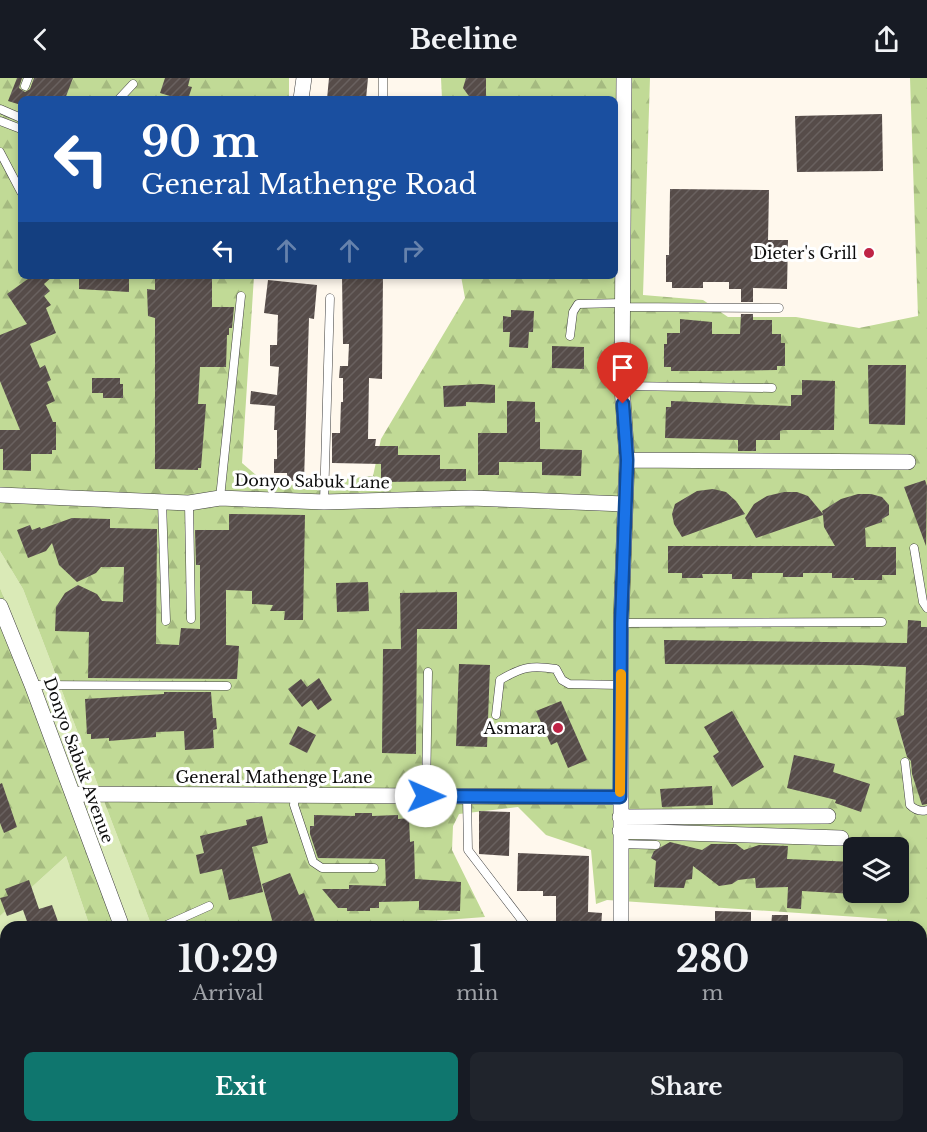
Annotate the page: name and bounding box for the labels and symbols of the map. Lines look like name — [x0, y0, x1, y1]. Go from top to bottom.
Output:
place label: Dieter's Grill — [753, 243, 857, 263]
marker: Dieter's Grill — [862, 246, 876, 260]
pin — [597, 342, 648, 404]
street label: Donyo Sabuk Lane — [234, 470, 390, 492]
street label: Donyo Sabuk Avenue — [40, 674, 118, 846]
place label: Asmara — [483, 718, 546, 738]
marker: Asmara — [551, 721, 565, 735]
position arrow — [394, 764, 458, 828]
street label: General Mathenge Lane — [175, 767, 373, 787]

